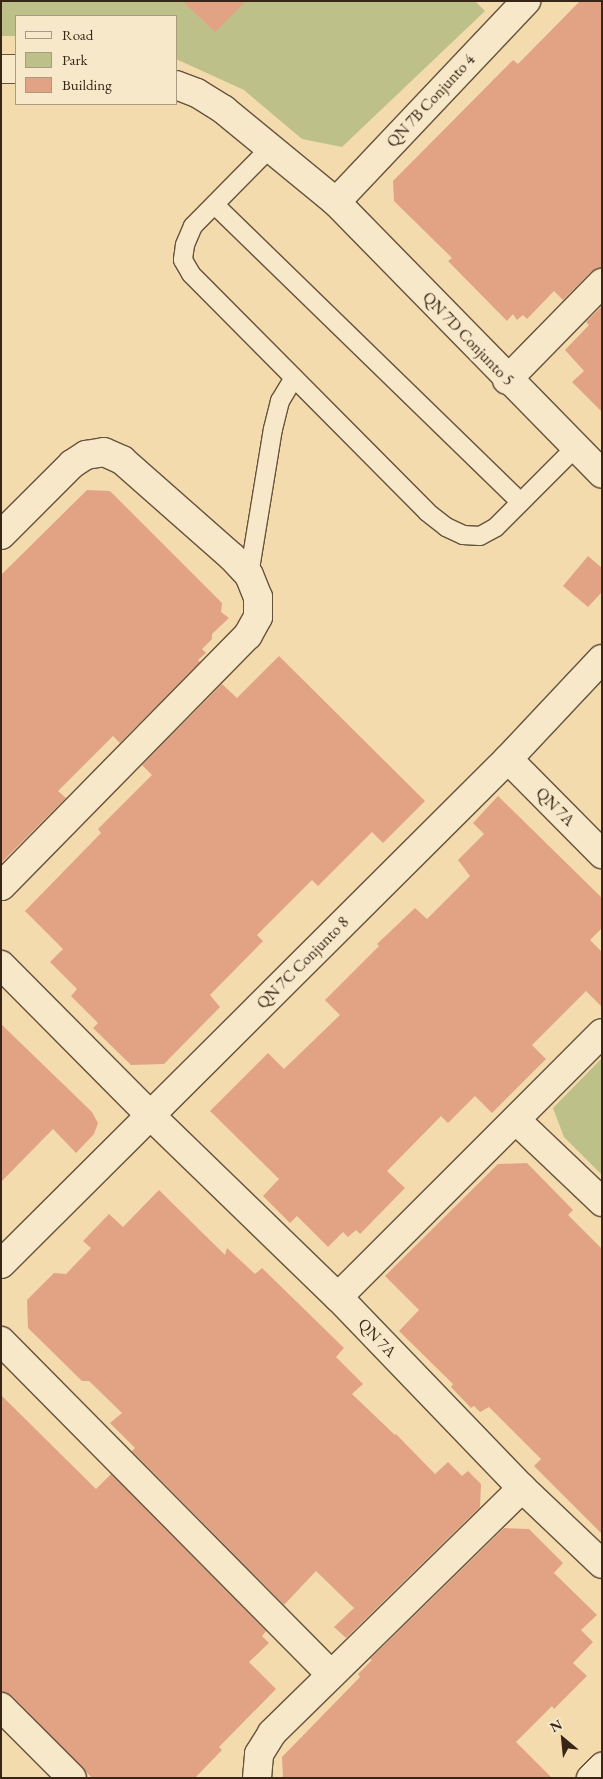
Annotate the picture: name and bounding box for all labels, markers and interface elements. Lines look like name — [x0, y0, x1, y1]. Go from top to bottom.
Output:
legend — [15, 15, 178, 105]
text: Road — [62, 25, 93, 44]
text: Park — [62, 50, 88, 69]
street label: QN 7B Conjunto 4 — [383, 50, 479, 152]
text: Building — [62, 75, 112, 94]
street label: QN 7D Conjunto 5 — [418, 288, 518, 390]
street label: QN 7A — [532, 784, 578, 830]
street label: QN 7C Conjunto 8 — [253, 913, 353, 1013]
street label: QN 7A — [354, 1314, 400, 1362]
north arrow — [538, 1714, 588, 1764]
text: N — [547, 1715, 565, 1736]

